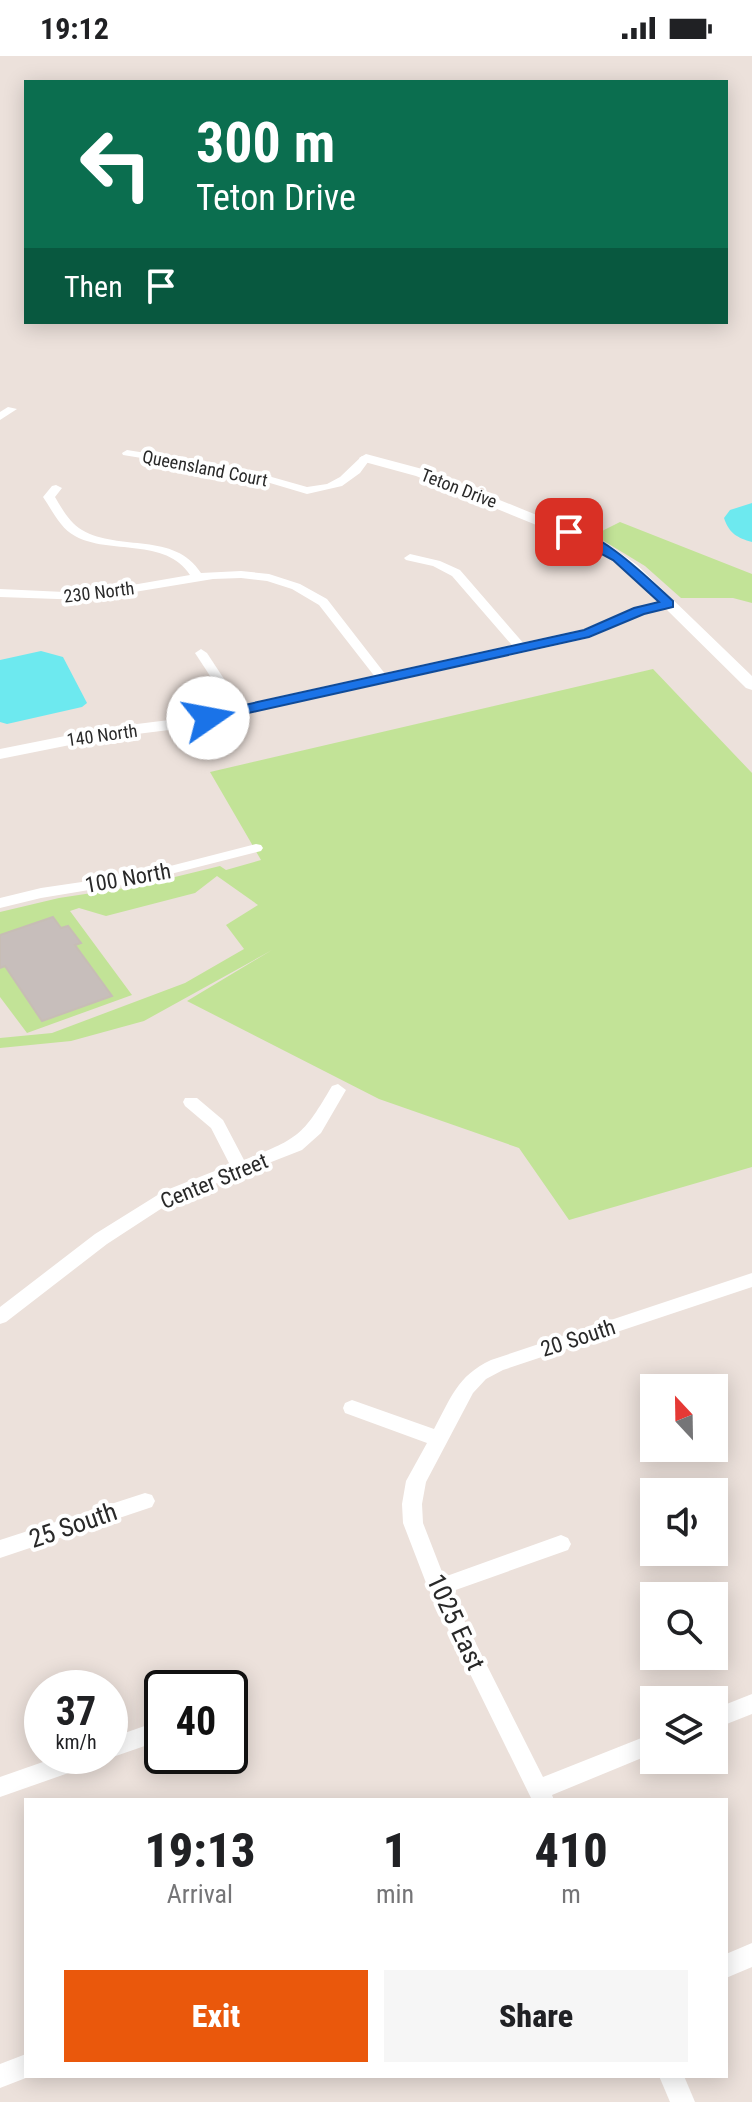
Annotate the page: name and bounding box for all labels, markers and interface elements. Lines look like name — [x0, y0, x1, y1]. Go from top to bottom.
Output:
text: 19:12 — [40, 11, 109, 46]
text: 300 m — [196, 110, 335, 176]
icon: left — [64, 112, 168, 216]
text: Teton Drive — [196, 177, 356, 219]
icon: arrive — [139, 264, 183, 308]
text: Then — [64, 269, 123, 304]
street label: Queensland Court — [141, 446, 269, 490]
street label: Teton Drive — [418, 464, 500, 512]
pin — [535, 498, 603, 566]
icon: arrive — [547, 510, 591, 554]
street label: 230 North — [63, 577, 135, 607]
position arrow — [166, 676, 250, 760]
street label: 140 North — [65, 720, 139, 750]
street label: 100 North — [83, 858, 173, 898]
street label: Center Street — [157, 1148, 271, 1214]
street label: 20 South — [538, 1314, 618, 1362]
north arrow — [640, 1374, 728, 1462]
map controls — [640, 1374, 728, 1774]
button: sound — [640, 1478, 728, 1566]
street label: 25 South — [25, 1496, 121, 1554]
street label: 1025 East — [421, 1569, 491, 1675]
button: search — [640, 1582, 728, 1670]
speed limit sign: 40 — [144, 1670, 248, 1774]
button: layers — [640, 1686, 728, 1774]
text: 37 — [56, 1688, 96, 1735]
text: km/h — [55, 1730, 97, 1754]
text: 19:13 — [144, 1822, 256, 1879]
text: 1 — [383, 1822, 407, 1879]
text: 410 — [534, 1822, 608, 1879]
text: Arrival — [167, 1879, 233, 1909]
text: min — [376, 1879, 414, 1909]
text: m — [561, 1879, 581, 1909]
button: Exit — [64, 1970, 368, 2062]
button: Share — [384, 1970, 688, 2062]

